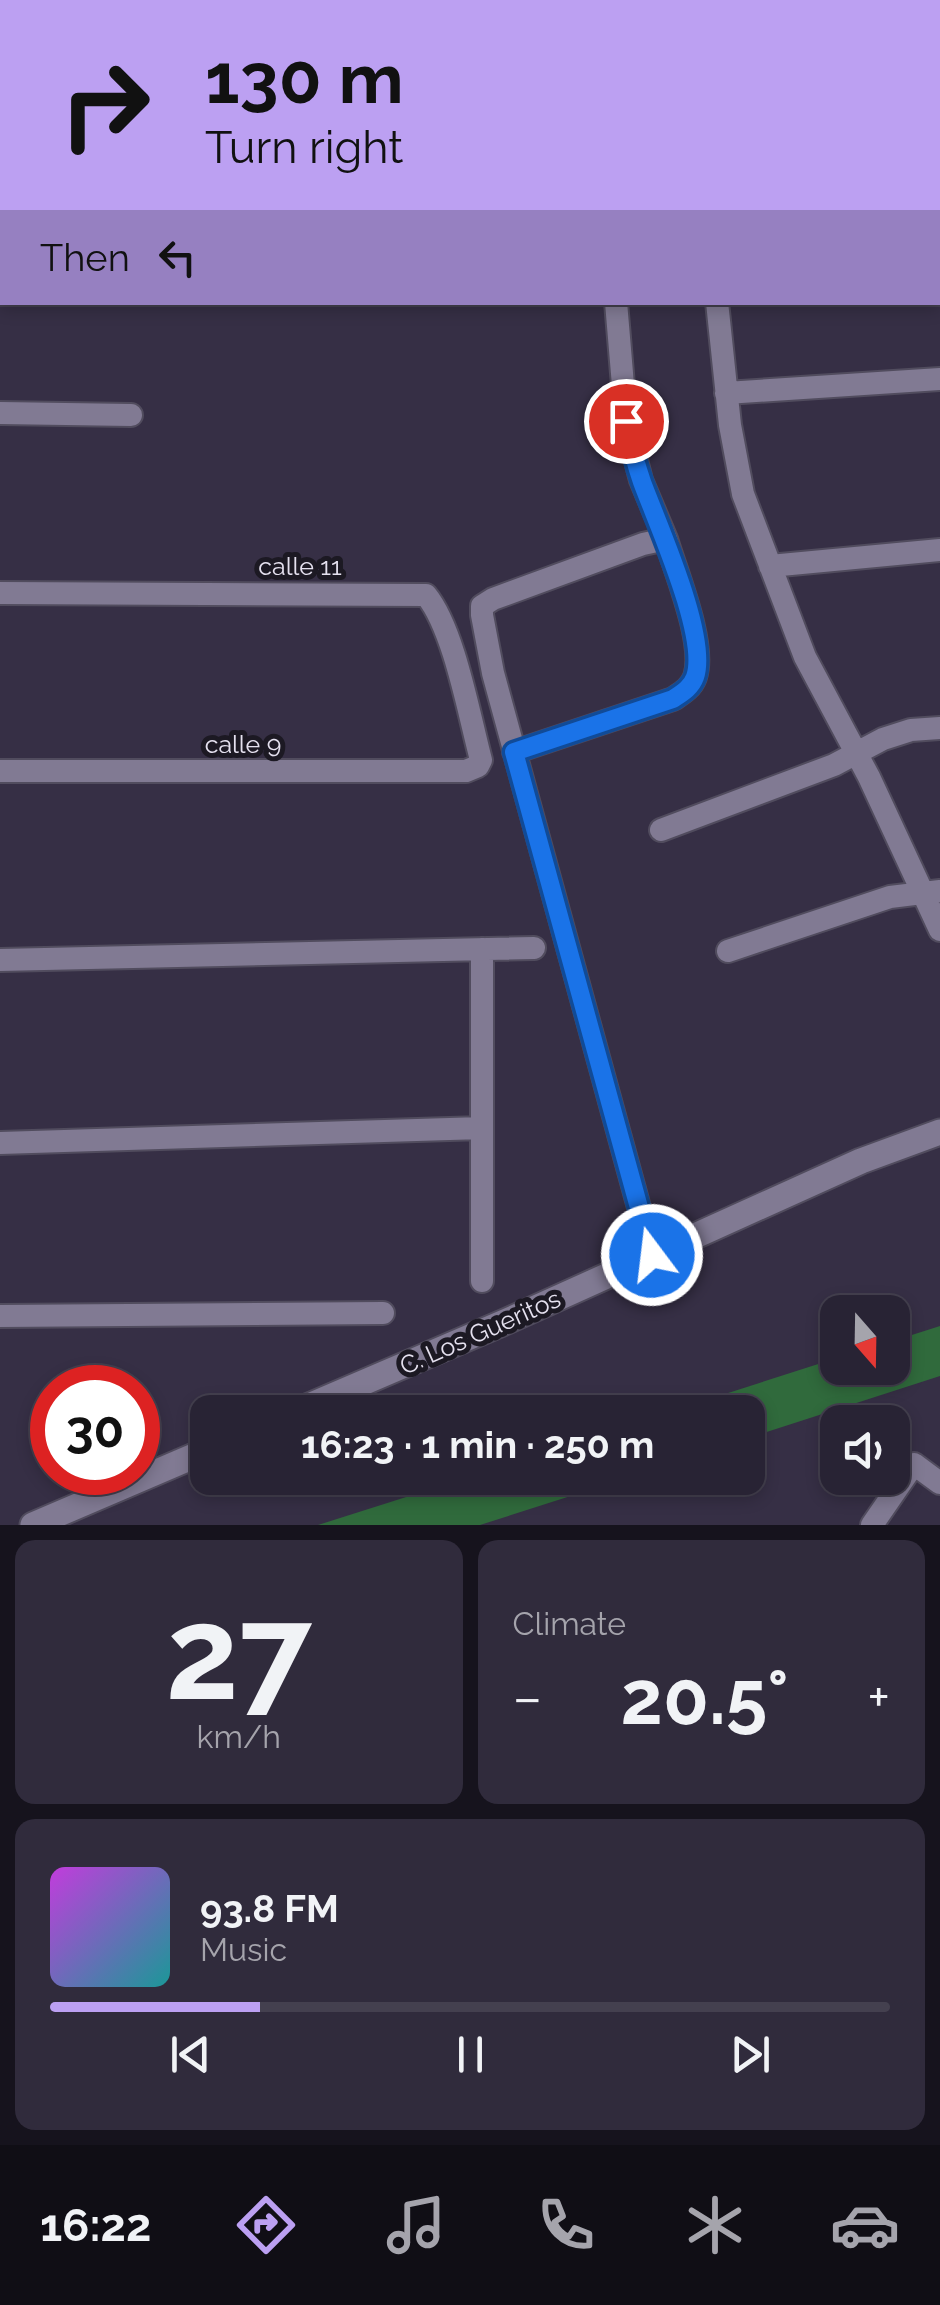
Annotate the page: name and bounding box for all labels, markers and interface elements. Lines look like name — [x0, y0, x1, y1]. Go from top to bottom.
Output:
text: 130 m — [205, 37, 404, 119]
icon: right — [40, 40, 170, 170]
text: Turn right — [205, 121, 403, 174]
icon: left — [150, 230, 205, 285]
text: Then — [40, 235, 130, 280]
pin — [584, 379, 669, 464]
icon: arrive — [599, 394, 654, 449]
street label: calle 11 — [258, 551, 342, 581]
street label: calle 9 — [205, 729, 281, 759]
position arrow — [600, 1203, 704, 1307]
street label: C. Los Gueritos — [395, 1283, 565, 1381]
north arrow — [820, 1295, 910, 1385]
map controls — [820, 1295, 910, 1495]
speed limit sign: 30 — [30, 1365, 160, 1495]
button: sound — [820, 1405, 910, 1495]
text: 16:23 · 1 min · 250 m — [301, 1422, 654, 1467]
text: 27 — [166, 1577, 312, 1729]
text: Climate — [513, 1605, 626, 1642]
text: 20.5° — [621, 1653, 789, 1742]
text: − — [513, 1665, 542, 1730]
text: + — [867, 1665, 890, 1730]
text: km/h — [197, 1718, 281, 1755]
text: 93.8 FM — [200, 1886, 339, 1931]
text: Music — [200, 1931, 287, 1968]
icon: previous — [163, 2027, 218, 2082]
icon: pause — [443, 2027, 498, 2082]
icon: next — [723, 2027, 778, 2082]
icon: directions — [231, 2190, 301, 2260]
icon: music — [381, 2190, 451, 2260]
icon: phone — [531, 2190, 601, 2260]
icon: climate — [680, 2190, 750, 2260]
icon: car — [830, 2190, 900, 2260]
text: 16:22 — [40, 2199, 151, 2252]

